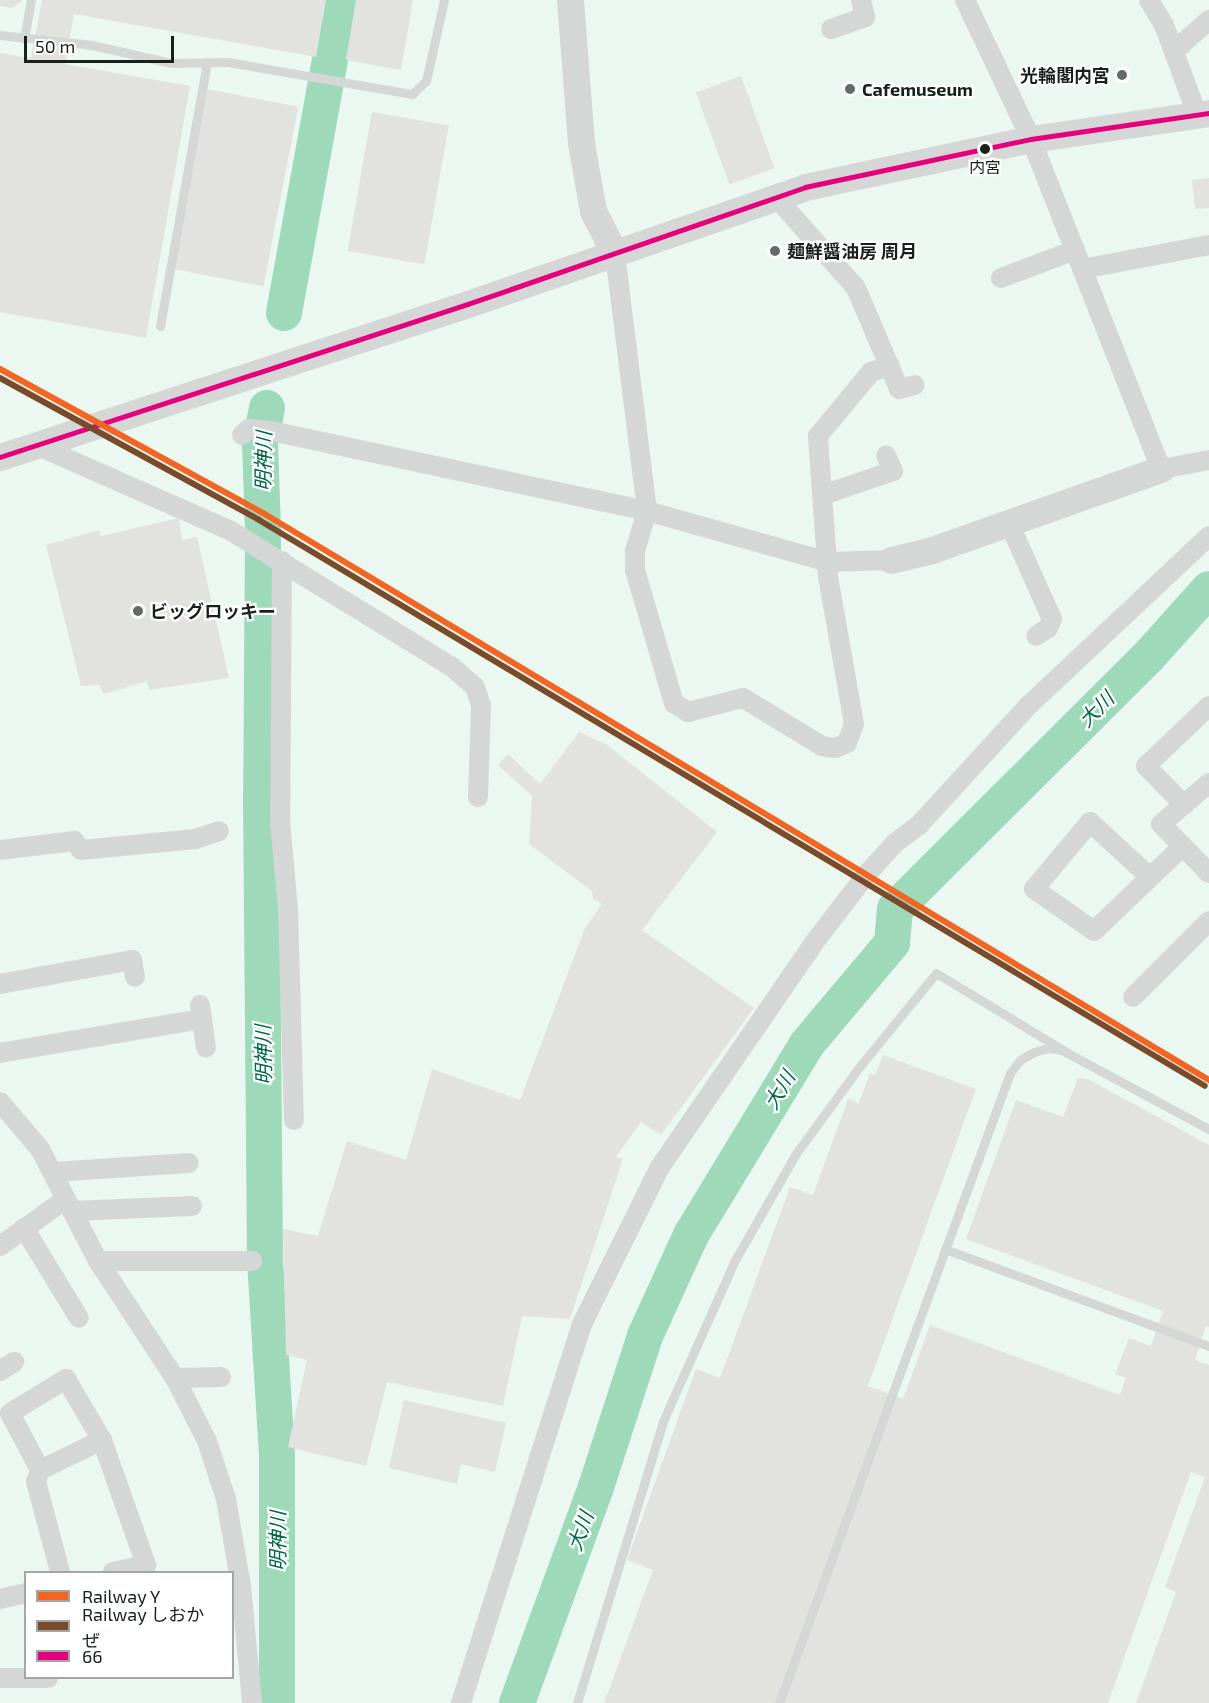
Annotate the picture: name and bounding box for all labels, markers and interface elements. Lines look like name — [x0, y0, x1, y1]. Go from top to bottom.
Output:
scale bar — [27, 24, 177, 62]
text: 50 m — [35, 35, 75, 57]
place label: 光輪閣内宮 — [1020, 64, 1110, 86]
marker: 光輪閣内宮 — [1115, 68, 1129, 82]
place label: Cafemuseum — [862, 78, 973, 100]
marker: Cafemuseum — [843, 82, 857, 96]
marker: 内宮 — [979, 143, 991, 155]
place label: 内宮 — [969, 157, 1001, 177]
place label: 麺鮮醤油房 周月 — [787, 240, 917, 262]
marker: 麺鮮醤油房 周月 — [768, 244, 782, 258]
water label: 明神川 — [250, 431, 276, 491]
place label: ビッグロッキー — [150, 600, 276, 622]
marker: ビッグロッキー — [131, 604, 145, 618]
water label: 大川 — [1073, 686, 1119, 732]
water label: 明神川 — [250, 1025, 276, 1085]
water label: 大川 — [758, 1067, 800, 1113]
water label: 大川 — [562, 1508, 598, 1554]
water label: 明神川 — [265, 1511, 289, 1571]
legend — [24, 1571, 234, 1679]
text: Railway Y — [82, 1585, 160, 1607]
text: Railway しおかぜ — [82, 1603, 204, 1651]
text: 66 — [82, 1645, 103, 1667]

